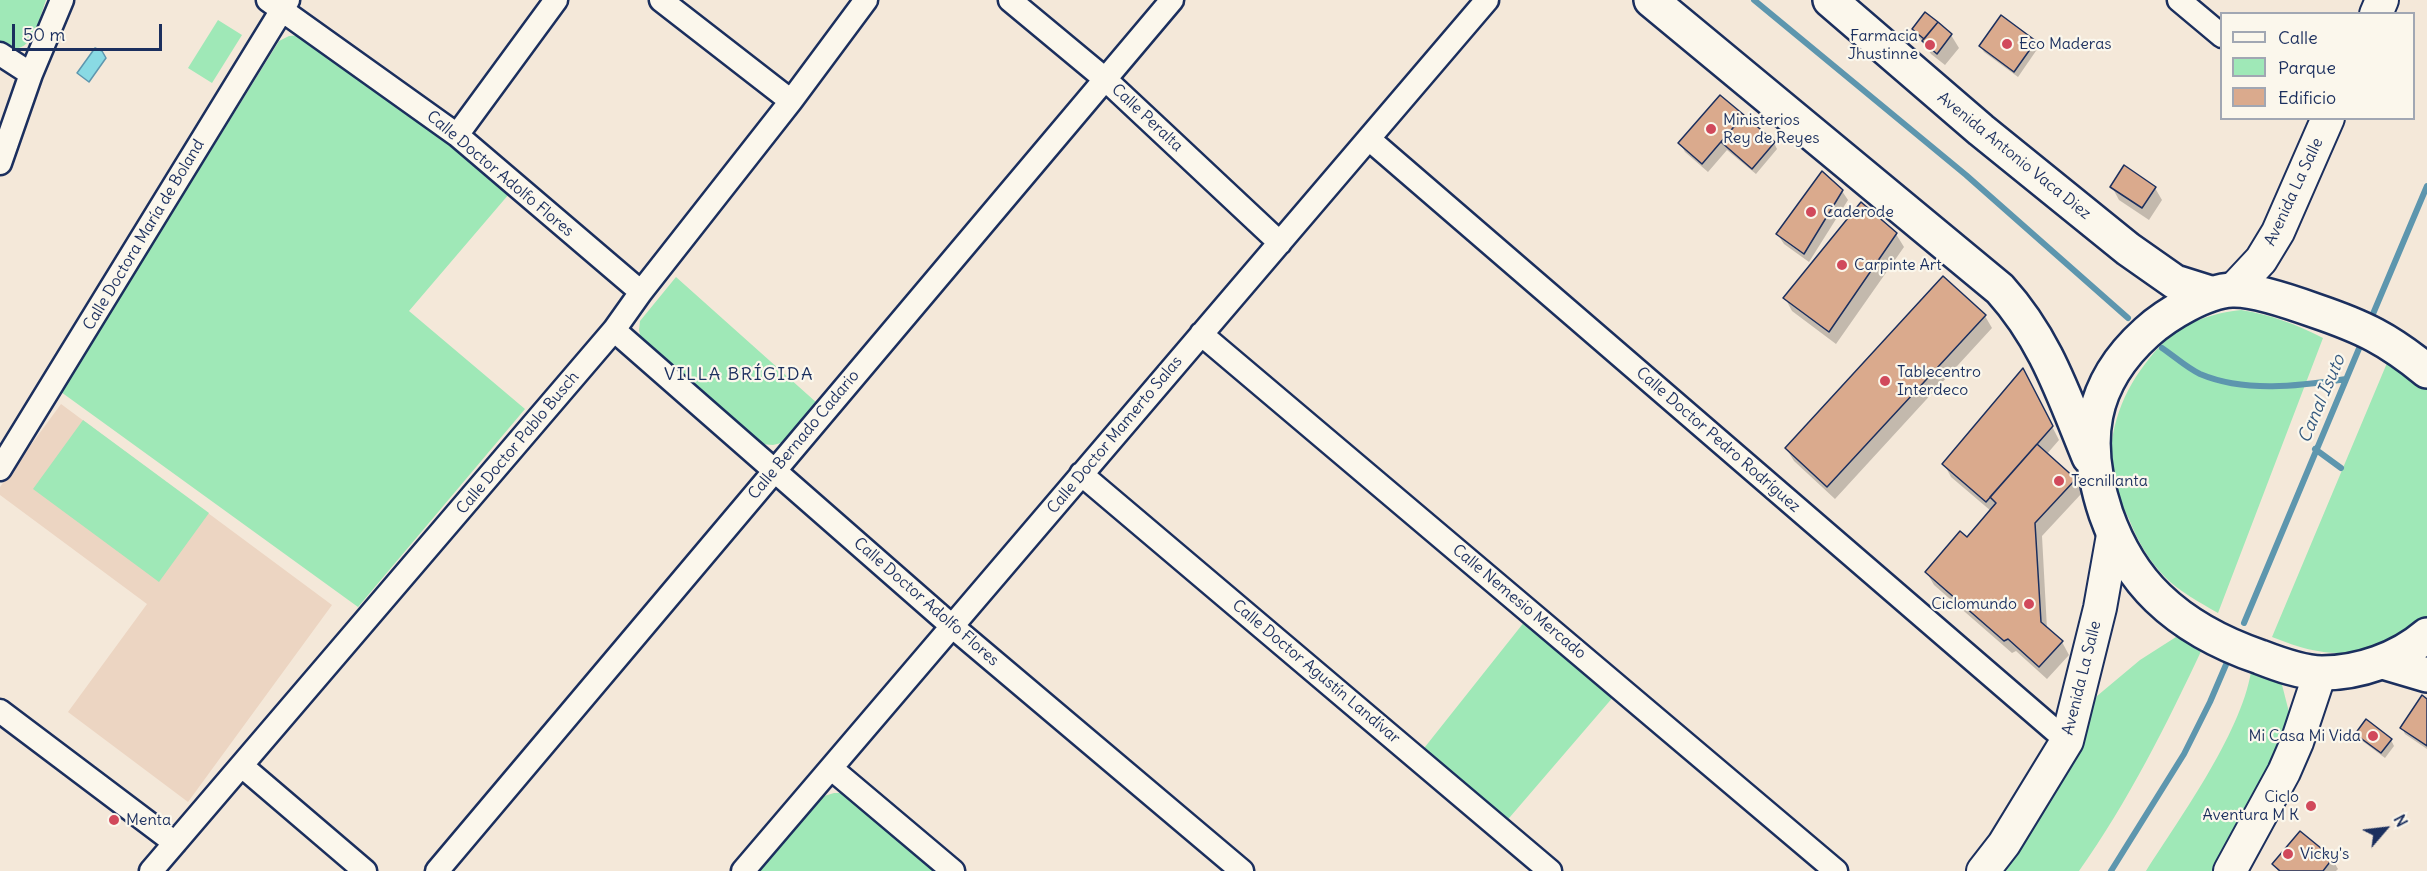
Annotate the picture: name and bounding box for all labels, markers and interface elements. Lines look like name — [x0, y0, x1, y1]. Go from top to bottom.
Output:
scale bar — [15, 12, 165, 50]
legend — [2220, 12, 2415, 120]
text: 50 m — [23, 23, 65, 46]
place label: Farmacia Jhustinne — [1848, 26, 1918, 64]
text: Calle — [2278, 26, 2318, 49]
place label: Eco Maderas — [2019, 34, 2112, 54]
marker: Eco Maderas — [2000, 37, 2014, 51]
marker: Farmacia Jhustinne — [1923, 38, 1937, 52]
text: Parque — [2278, 56, 2336, 79]
street label: Calle Peralta — [1107, 80, 1187, 156]
text: Edificio — [2278, 86, 2336, 109]
street label: Avenida Antonio Vaca Diez — [1933, 88, 2095, 224]
street label: Calle Doctor Adolfo Flores — [423, 107, 577, 241]
place label: Ministerios Rey de Reyes — [1723, 110, 1820, 148]
marker: Ministerios Rey de Reyes — [1704, 122, 1718, 136]
street label: Avenida La Salle — [2261, 135, 2327, 249]
street label: Calle Doctora María de Boland — [79, 136, 209, 334]
place label: Caderode — [1823, 202, 1894, 222]
marker: Caderode — [1804, 205, 1818, 219]
place label: Carpinte Art — [1854, 255, 1942, 275]
marker: Carpinte Art — [1835, 258, 1849, 272]
street label: Calle Doctor Mamerto Salas — [1043, 352, 1187, 518]
water label: Canal Isuto — [2294, 352, 2350, 446]
place label: Tablecentro Interdeco — [1897, 362, 1981, 400]
street label: Calle Doctor Pedro Rodríguez — [1632, 363, 1804, 517]
district label: VILLA BRÍGIDA — [664, 364, 814, 386]
street label: Calle Bernado Cadario — [744, 367, 864, 503]
street label: Calle Doctor Pablo Busch — [453, 368, 583, 518]
marker: Tablecentro Interdeco — [1878, 374, 1892, 388]
place label: Tecnillanta — [2071, 471, 2148, 491]
marker: Tecnillanta — [2052, 474, 2066, 488]
street label: Calle Doctor Adolfo Flores — [850, 534, 1002, 670]
street label: Calle Nemesio Mercado — [1448, 541, 1590, 663]
place label: Ciclomundo — [1931, 594, 2017, 614]
street label: Calle Doctor Agustín Landívar — [1228, 596, 1404, 748]
marker: Ciclomundo — [2022, 597, 2036, 611]
street label: Avenida La Salle — [2059, 619, 2105, 737]
place label: Mi Casa Mi Vida — [2249, 726, 2361, 746]
marker: Mi Casa Mi Vida — [2366, 729, 2380, 743]
place label: Ciclo Aventura M K — [2203, 787, 2299, 825]
marker: Ciclo Aventura M K — [2304, 799, 2318, 813]
north arrow — [2355, 799, 2415, 859]
place label: Menta — [126, 810, 171, 830]
text: N — [2389, 811, 2412, 830]
marker: Menta — [107, 813, 121, 827]
place label: Vicky's — [2300, 844, 2349, 864]
marker: Vicky's — [2281, 847, 2295, 861]

